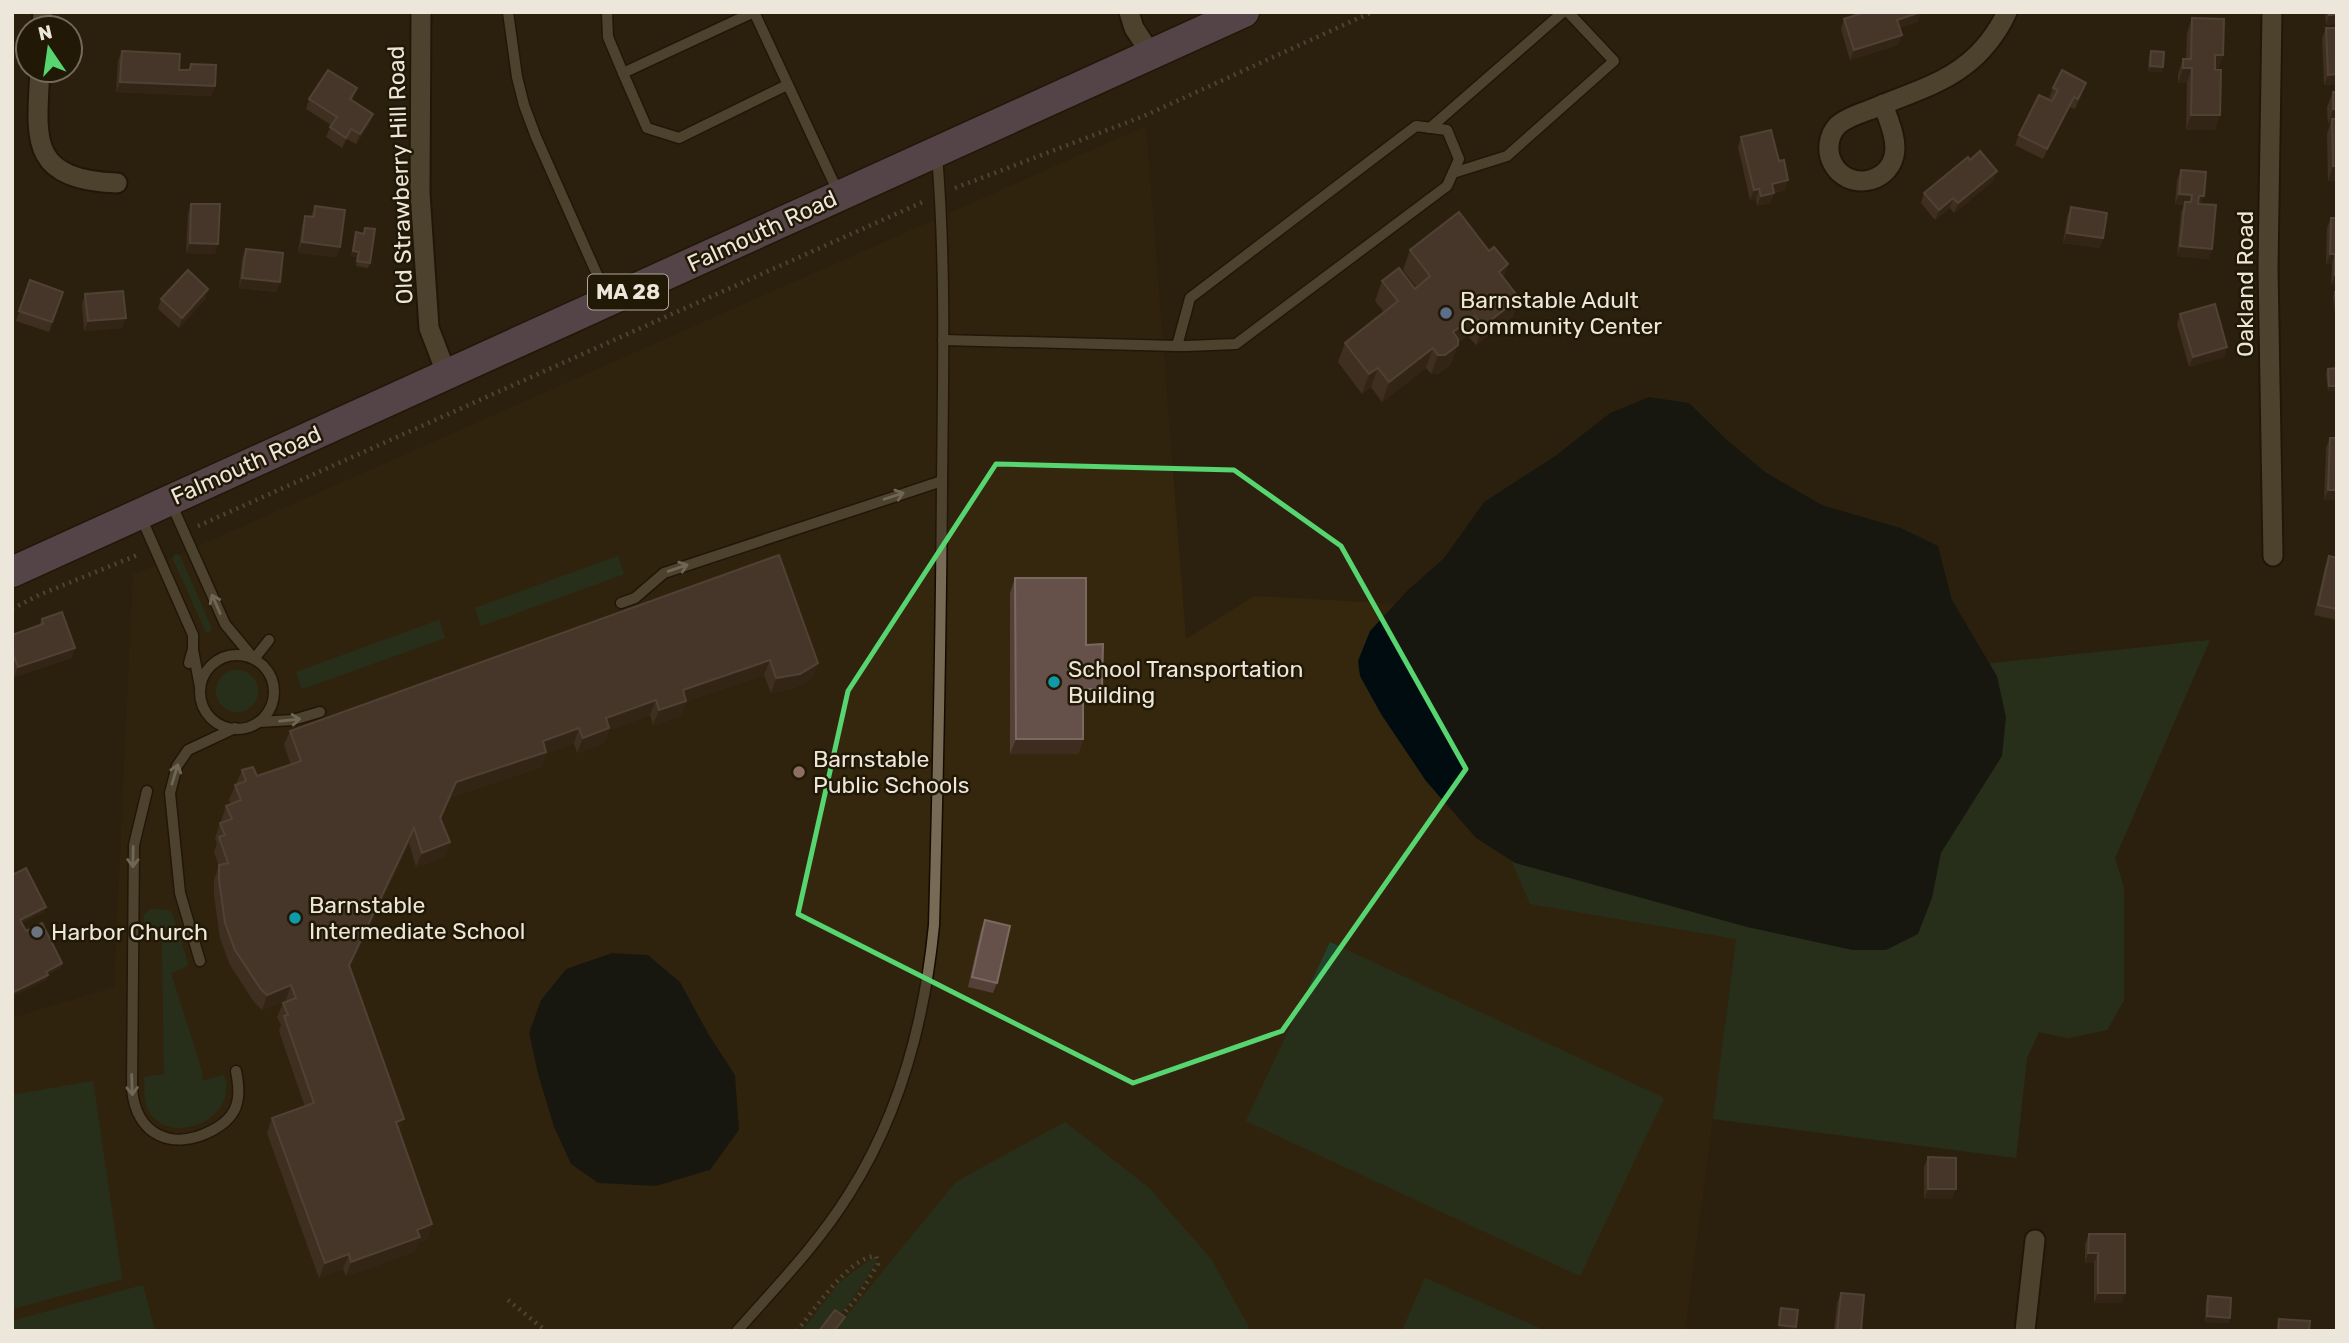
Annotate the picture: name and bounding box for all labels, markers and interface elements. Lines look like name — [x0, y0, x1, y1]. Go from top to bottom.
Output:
north arrow — [14, 14, 84, 84]
text: N — [36, 20, 55, 46]
street label: Old Strawberry Hill Road — [381, 45, 419, 305]
street label: Falmouth Road — [683, 184, 841, 278]
street label: Oakland Road — [2231, 211, 2259, 357]
road number: MA 28 — [588, 274, 668, 310]
place label: Barnstable Adult Community Center — [1460, 286, 1662, 340]
marker: Barnstable Adult Community Center — [1438, 305, 1454, 321]
street label: Falmouth Road — [166, 419, 326, 511]
one-way arrow — [882, 489, 904, 502]
one-way arrow — [667, 561, 689, 574]
one-way arrow — [208, 593, 221, 615]
place label: School Transportation Building — [1068, 655, 1303, 709]
marker: School Transportation Building — [1046, 674, 1062, 690]
one-way arrow — [278, 713, 301, 726]
place label: Barnstable Public Schools — [813, 745, 970, 799]
one-way arrow — [170, 764, 182, 786]
marker: Barnstable Public Schools — [791, 764, 807, 780]
one-way arrow — [127, 846, 140, 869]
place label: Barnstable Intermediate School — [309, 891, 525, 945]
marker: Barnstable Intermediate School — [287, 910, 303, 926]
place label: Harbor Church — [51, 918, 208, 946]
marker: Harbor Church — [29, 924, 45, 940]
one-way arrow — [125, 1073, 139, 1096]

